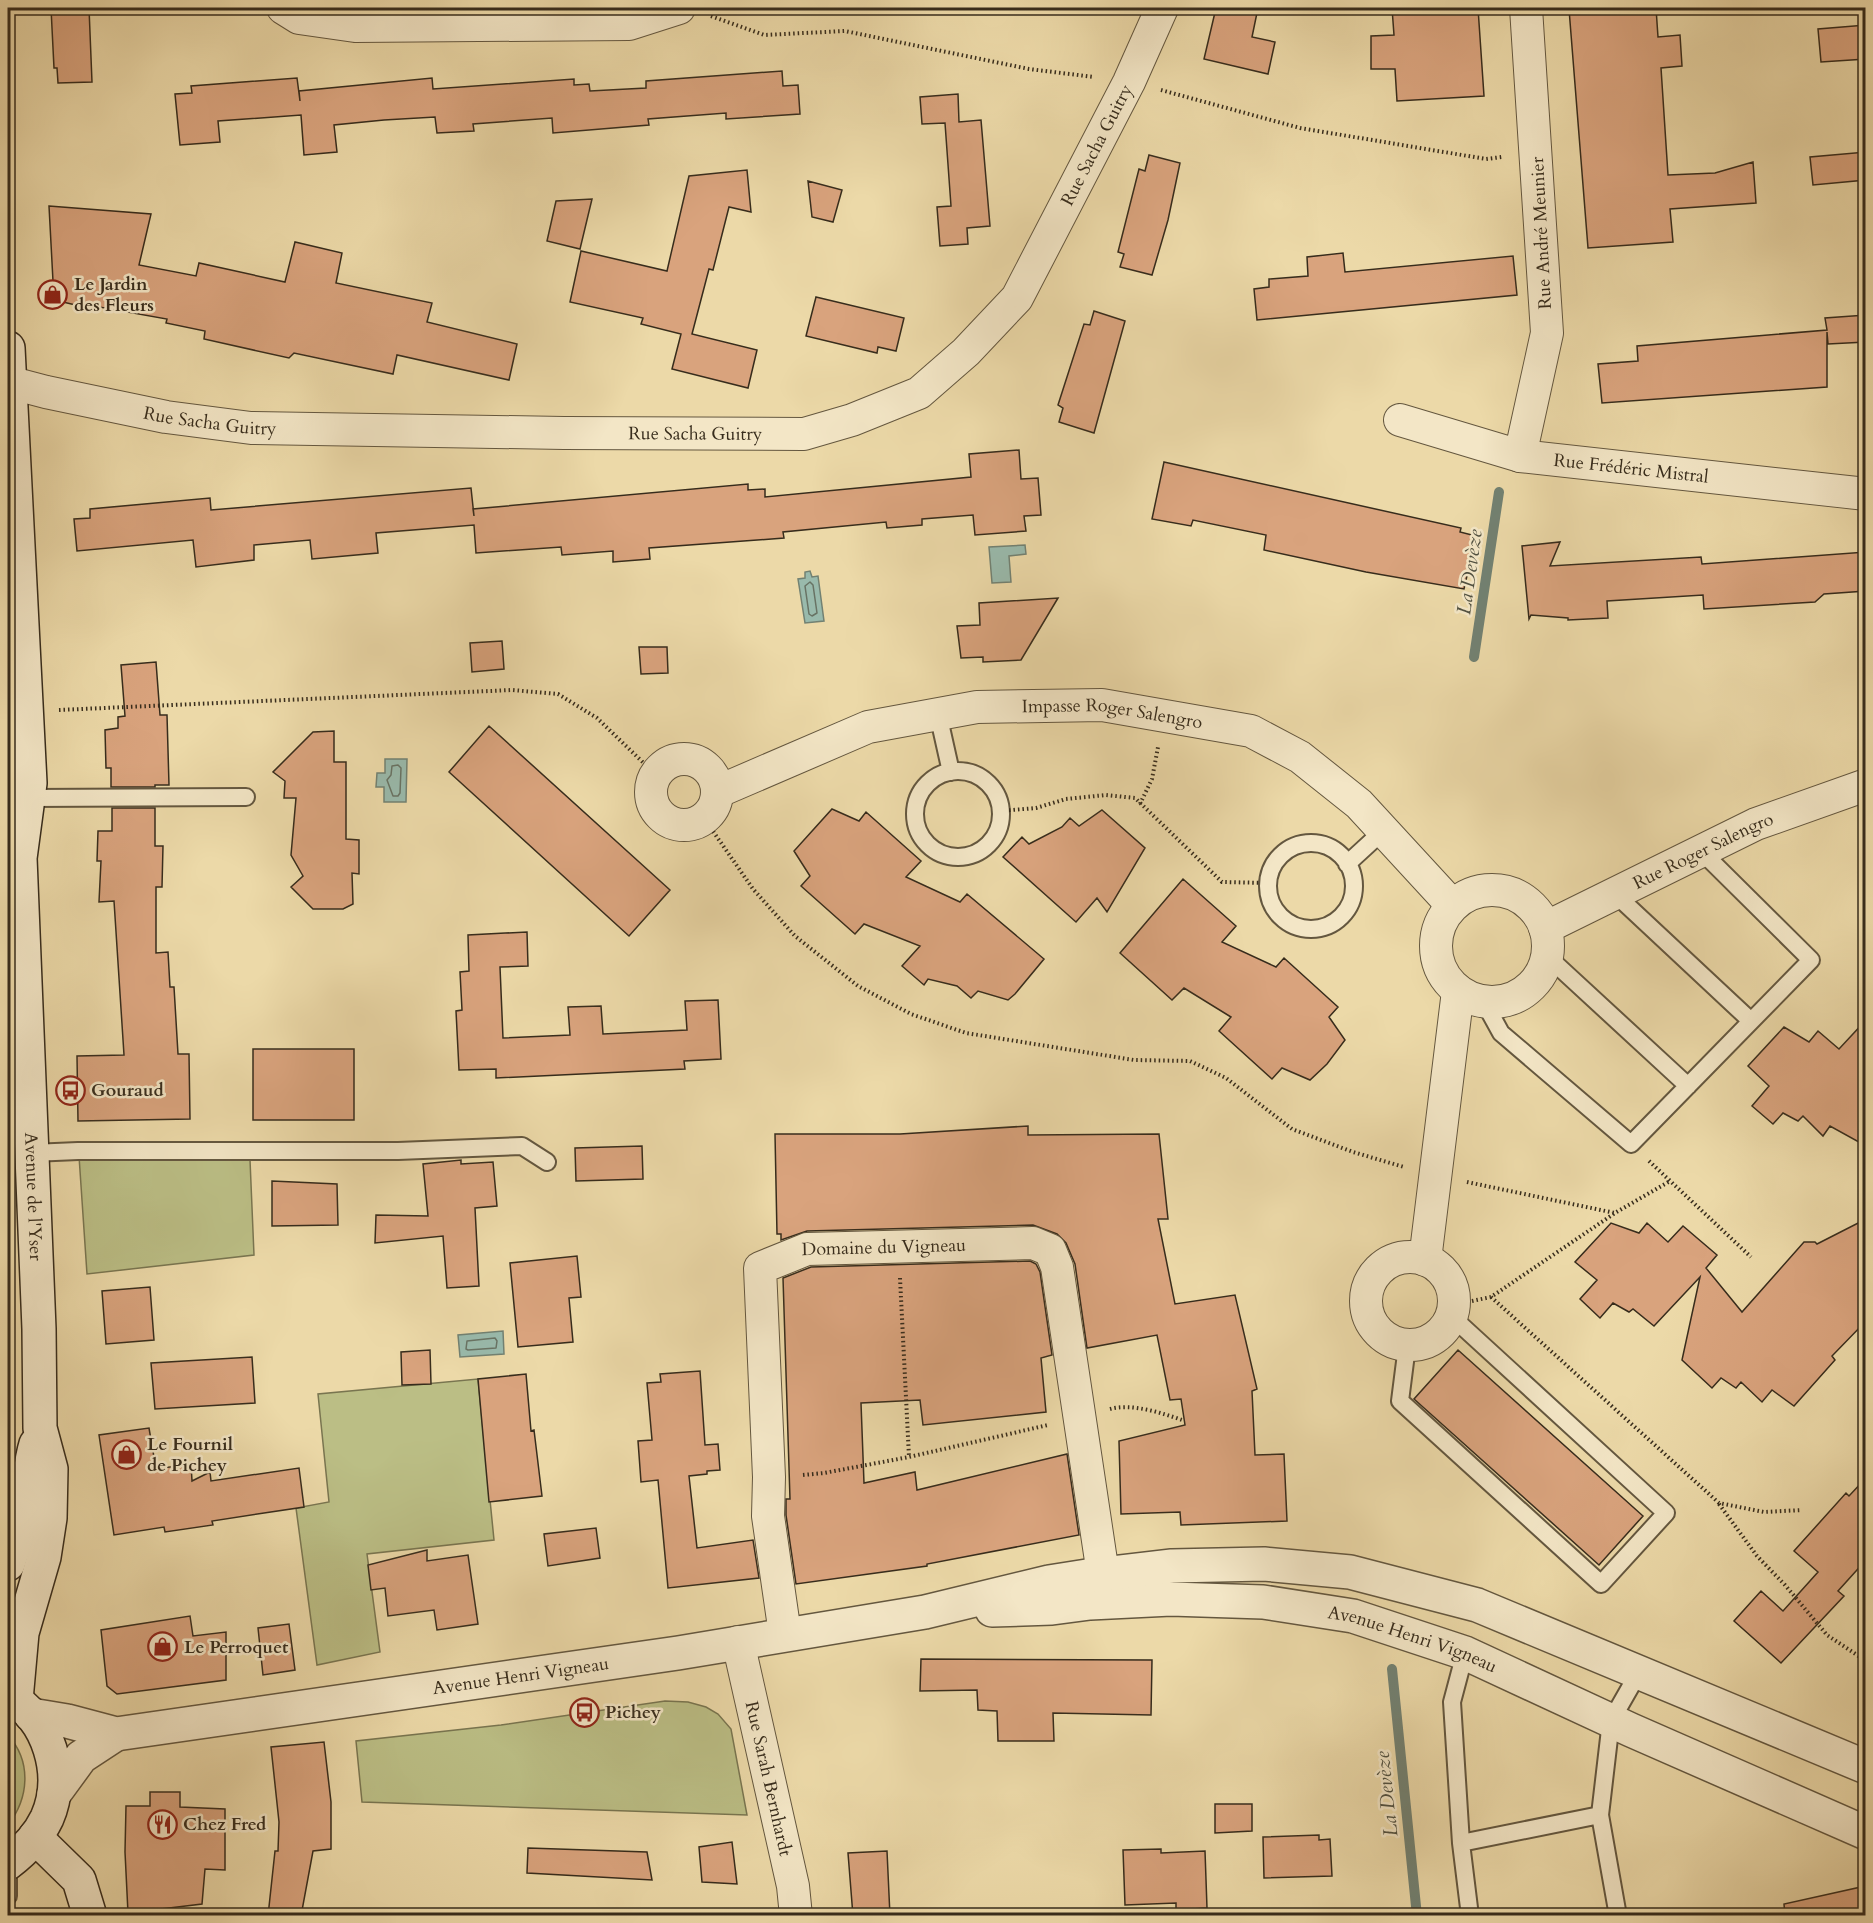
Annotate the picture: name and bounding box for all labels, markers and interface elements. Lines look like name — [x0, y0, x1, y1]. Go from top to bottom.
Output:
street label: Rue Sacha Guitry — [1055, 79, 1139, 210]
street label: Rue André Meunier — [1525, 156, 1558, 310]
place label: Le Jardin des Fleurs — [74, 272, 154, 318]
shop icon: Le Jardin des Fleurs — [37, 278, 69, 310]
street label: Rue Sacha Guitry — [141, 401, 277, 441]
street label: Rue Sacha Guitry — [628, 421, 763, 447]
street label: Rue Frédéric Mistral — [1552, 448, 1710, 490]
water label: La Devèze — [1450, 527, 1489, 617]
street label: Impasse Roger Salengro — [1022, 693, 1205, 735]
street label: Rue Roger Salengro — [1629, 807, 1777, 896]
bus stop icon: Gouraud — [54, 1074, 86, 1106]
place label: Gouraud — [91, 1078, 164, 1103]
street label: Avenue de l'Yser — [18, 1132, 48, 1262]
street label: Domaine du Vigneau — [801, 1233, 967, 1262]
place label: Le Fournil de Pichey — [147, 1432, 233, 1478]
shop icon: Le Fournil de Pichey — [110, 1438, 142, 1470]
street label: Avenue Henri Vigneau — [1326, 1600, 1501, 1679]
shop icon: Le Perroquet — [147, 1631, 179, 1663]
place label: Le Perroquet — [184, 1635, 289, 1660]
street label: Avenue Henri Vigneau — [431, 1651, 611, 1701]
bus stop icon: Pichey — [568, 1696, 600, 1728]
street label: Rue Sarah Bernhardt — [739, 1699, 798, 1859]
place label: Pichey — [605, 1700, 662, 1725]
water label: La Devèze — [1369, 1749, 1404, 1838]
restaurant icon: Chez Fred — [146, 1808, 178, 1840]
place label: Chez Fred — [183, 1812, 267, 1837]

